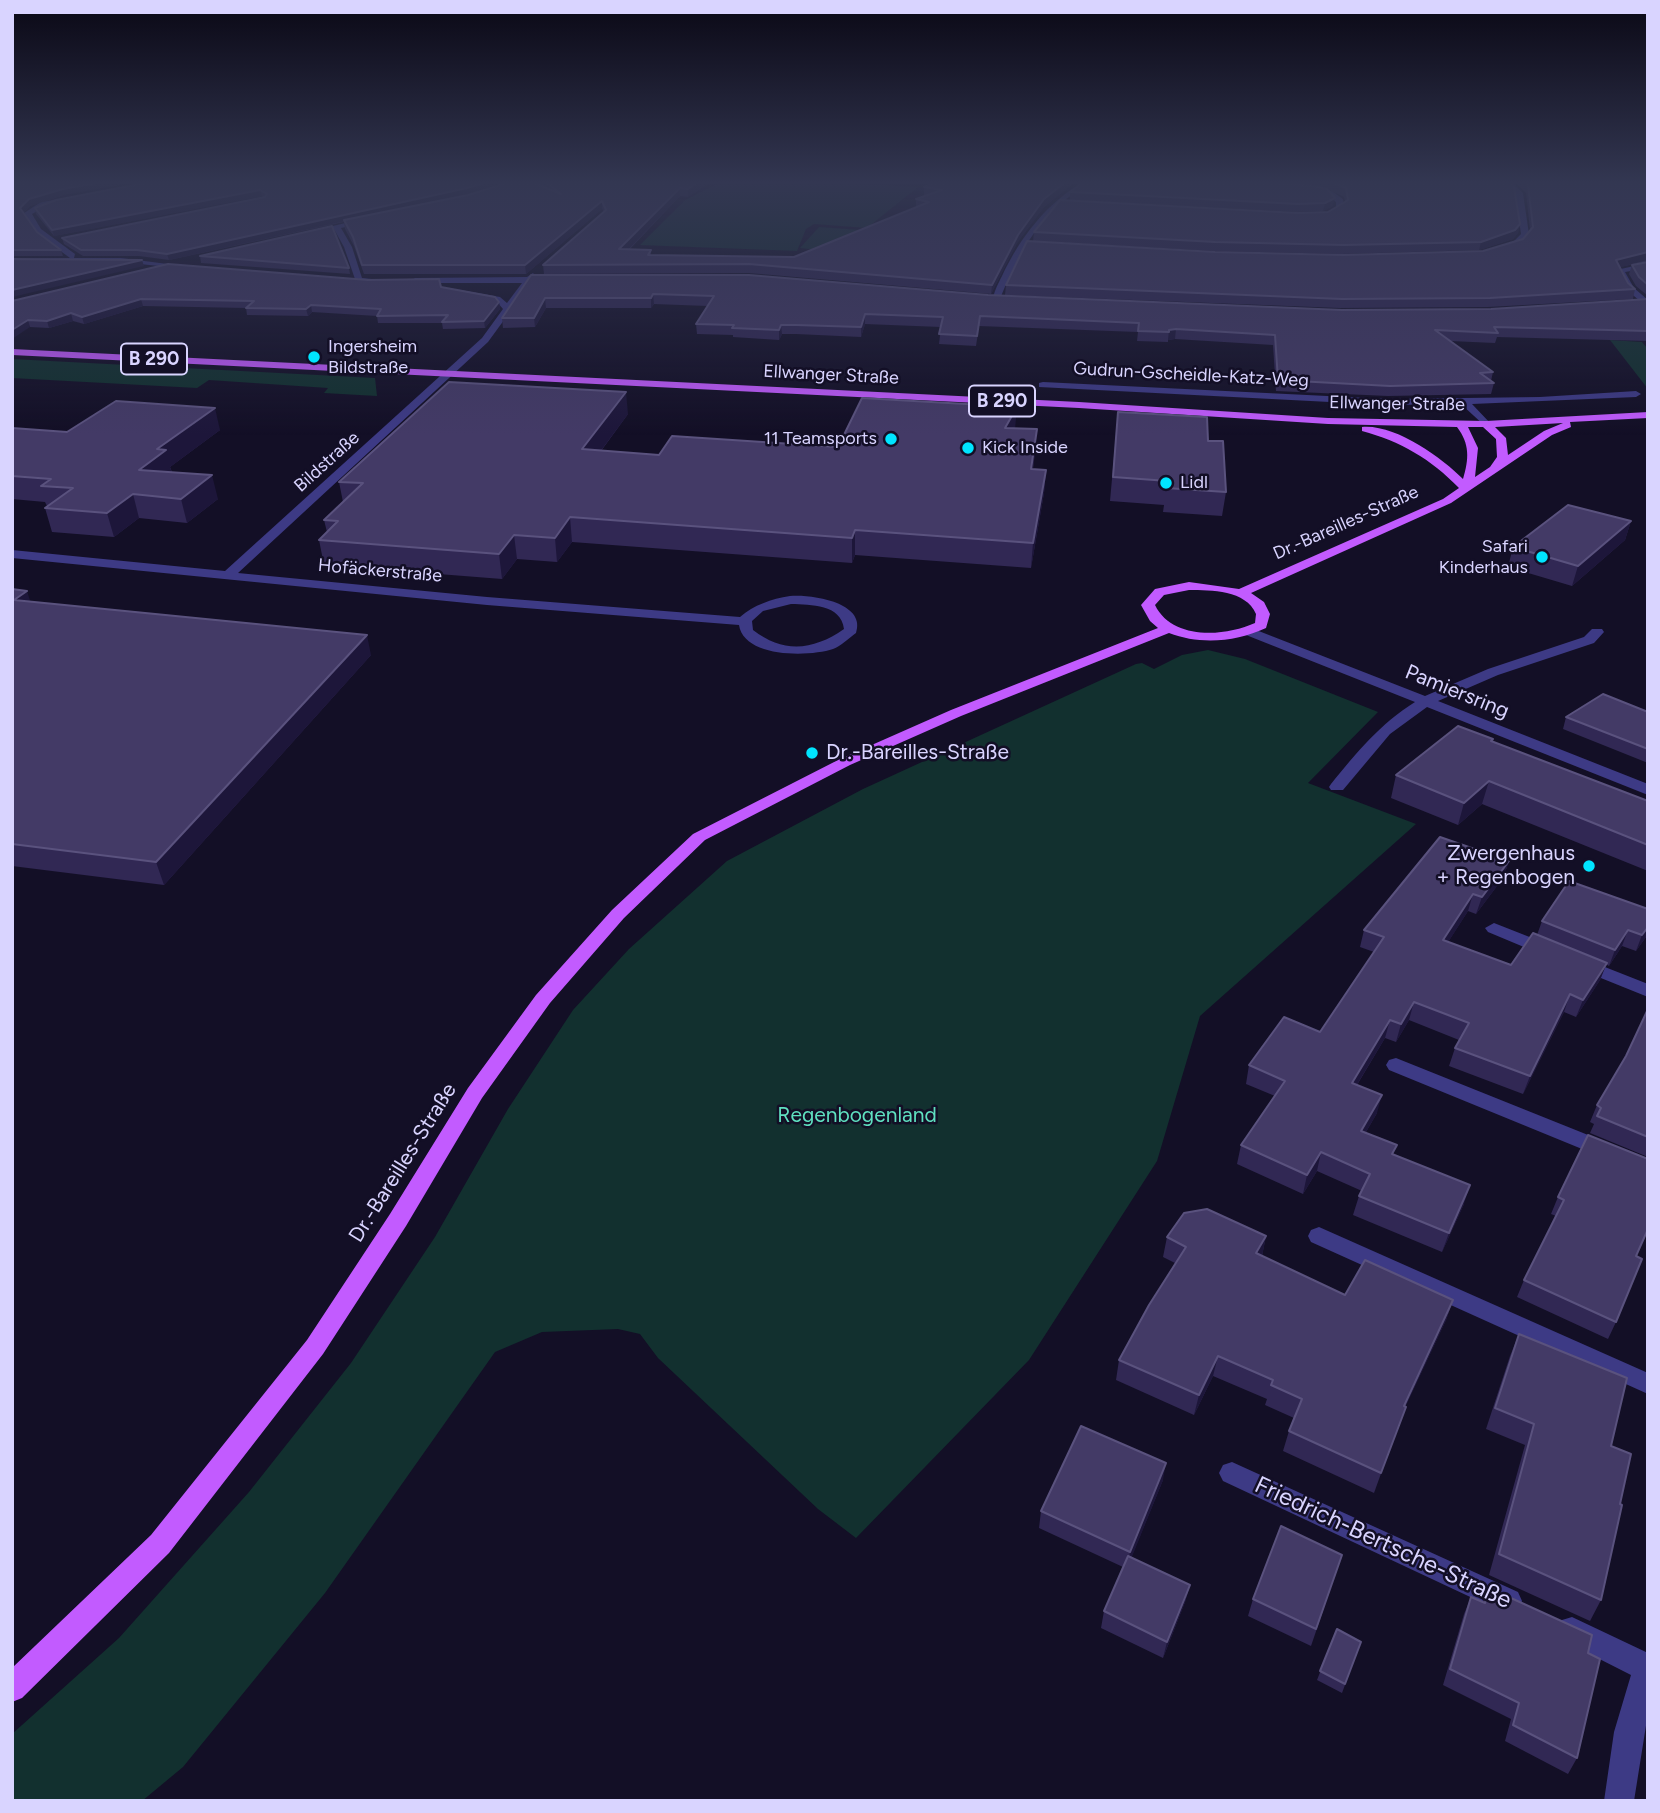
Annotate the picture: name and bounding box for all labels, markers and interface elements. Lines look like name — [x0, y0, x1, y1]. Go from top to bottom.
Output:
place label: Ingersheim Bildstraße — [328, 336, 417, 378]
road number: B 290 — [121, 344, 187, 374]
marker: Ingersheim Bildstraße — [306, 349, 322, 365]
street label: Gudrun-Gscheidle-Katz-Weg — [1073, 358, 1309, 392]
street label: Ellwanger Straße — [763, 361, 899, 389]
road number: B 290 — [969, 386, 1035, 416]
street label: Ellwanger Straße — [1329, 392, 1465, 416]
street label: Bildstraße — [290, 427, 364, 497]
place label: 11 Teamsports — [764, 428, 877, 450]
marker: 11 Teamsports — [883, 431, 899, 447]
place label: Kick Inside — [982, 437, 1068, 459]
marker: Kick Inside — [960, 440, 976, 456]
place label: Lidl — [1180, 472, 1208, 494]
marker: Lidl — [1158, 475, 1174, 491]
street label: Dr.-Bareilles-Straße — [1270, 481, 1422, 565]
place label: Safari Kinderhaus — [1439, 536, 1528, 578]
marker: Safari Kinderhaus — [1534, 549, 1550, 565]
street label: Hofäckerstraße — [317, 555, 443, 587]
street label: Pamiersring — [1401, 660, 1513, 724]
place label: Dr.-Bareilles-Straße — [826, 740, 1009, 766]
marker: Dr.-Bareilles-Straße — [804, 745, 820, 761]
place label: Zwergenhaus + Regenbogen — [1437, 841, 1575, 891]
marker: Zwergenhaus + Regenbogen — [1581, 858, 1597, 874]
street label: Dr.-Bareilles-Straße — [344, 1079, 462, 1247]
park label: Regenbogenland — [777, 1103, 937, 1129]
street label: Friedrich-Bertsche-Straße — [1250, 1471, 1516, 1615]

